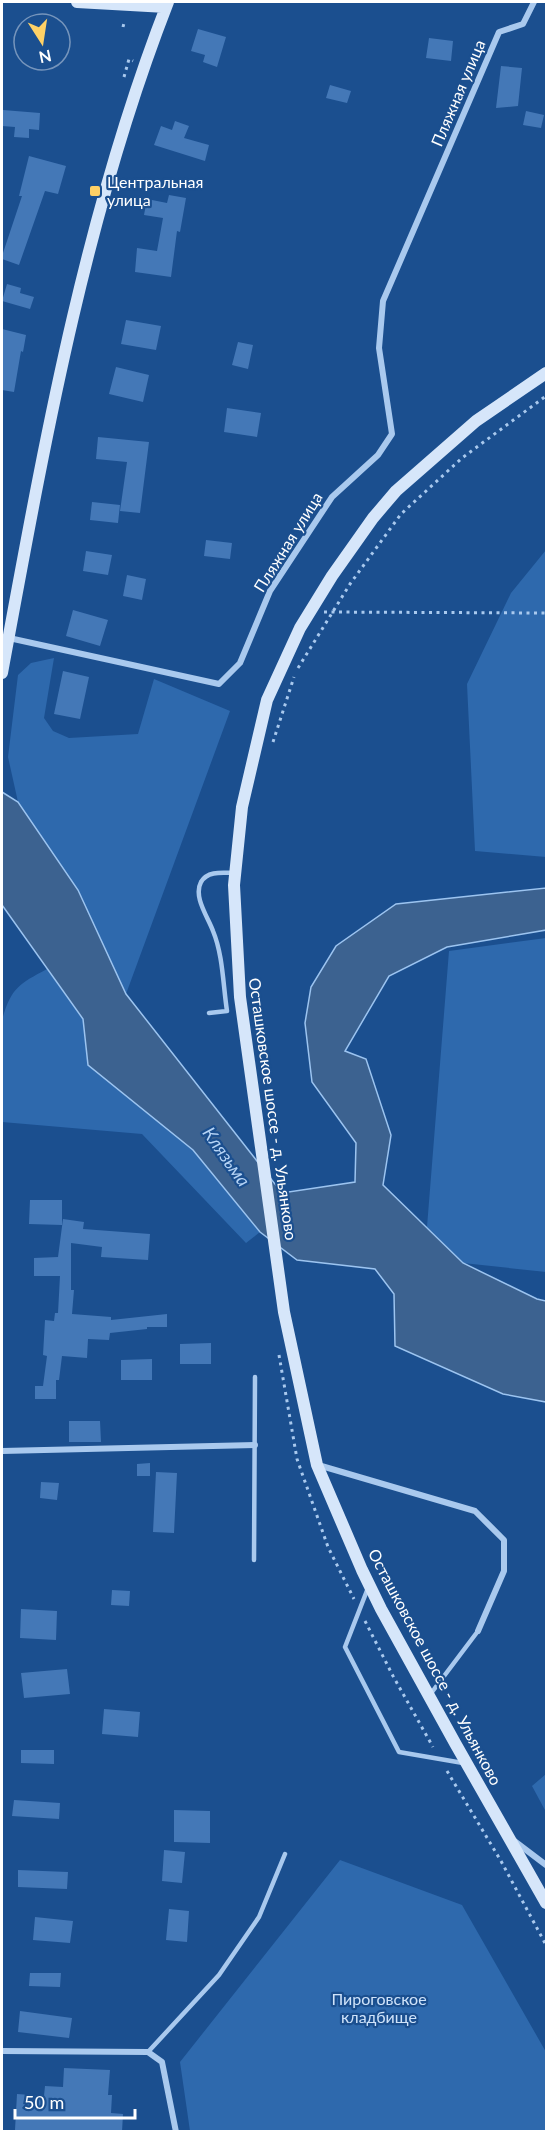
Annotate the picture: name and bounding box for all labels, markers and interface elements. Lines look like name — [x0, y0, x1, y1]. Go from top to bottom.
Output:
north arrow — [12, 12, 72, 72]
street label: Пляжная улица — [426, 37, 489, 149]
text: N — [37, 47, 53, 68]
place label: Центральная улица — [107, 172, 203, 209]
marker: Центральная улица — [88, 184, 102, 198]
street label: Пляжная улица — [249, 488, 326, 595]
street label: Осташковское шоссе - д. Ульянково — [246, 976, 301, 1241]
water label: Клязьма — [198, 1122, 255, 1190]
street label: Осташковское шоссе - д. Ульянково — [365, 1545, 506, 1788]
park label: Пироговское кладбище — [331, 1989, 427, 2026]
scale bar — [15, 2082, 135, 2120]
text: 50 m — [24, 2091, 64, 2113]

